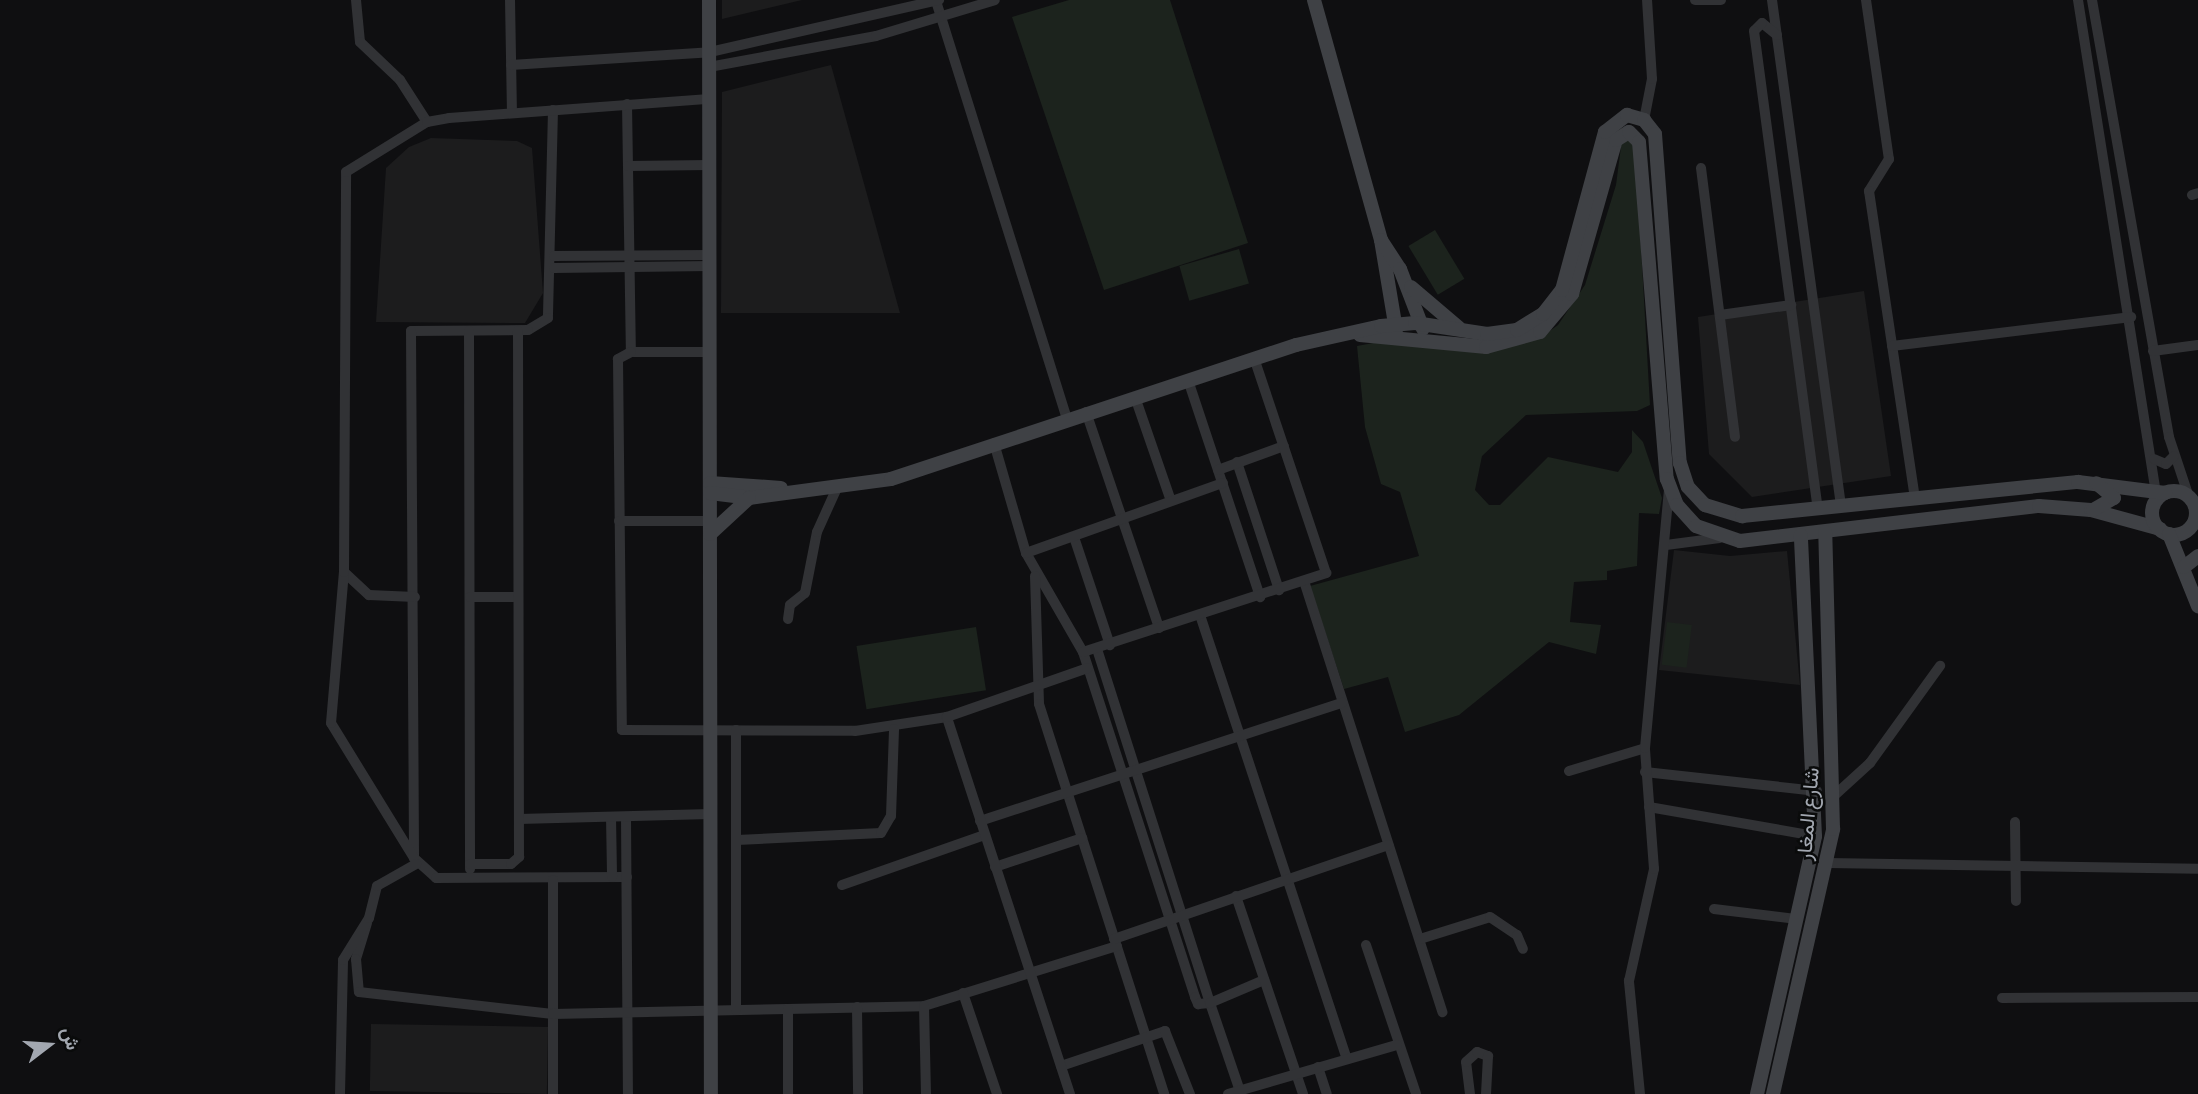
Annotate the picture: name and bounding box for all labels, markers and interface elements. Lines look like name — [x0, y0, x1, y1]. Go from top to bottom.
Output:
street label: شارع المغار — [1792, 766, 1826, 862]
north arrow — [14, 1010, 84, 1080]
text: ش — [57, 1025, 82, 1052]

